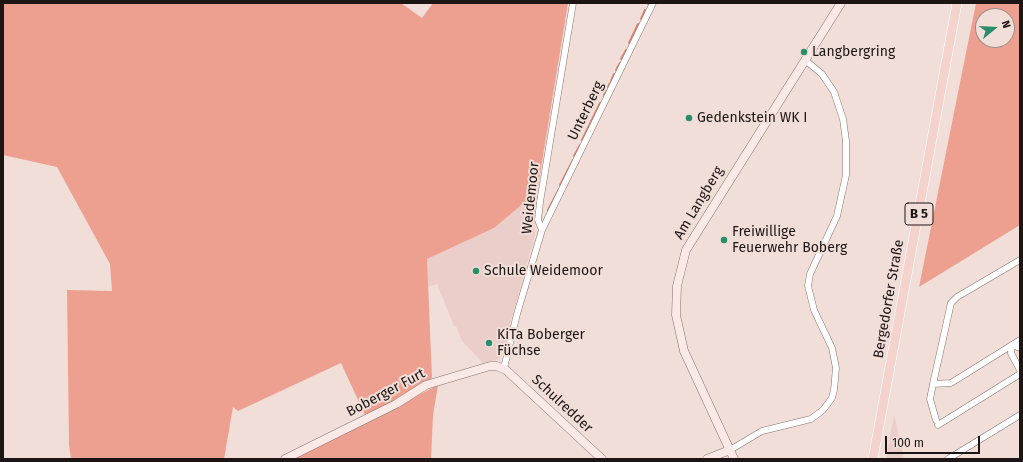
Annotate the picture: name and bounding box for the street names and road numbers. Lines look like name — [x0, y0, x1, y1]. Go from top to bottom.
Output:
street label: Unterberg — [564, 79, 608, 143]
street label: Weidemoor — [519, 161, 543, 235]
street label: Am Langberg — [671, 163, 727, 243]
road number: B 5 — [905, 203, 933, 225]
street label: Bergedorfer Straße — [870, 238, 908, 360]
street label: Boberger Furt — [344, 365, 428, 421]
street label: Schulredder — [528, 372, 596, 436]

